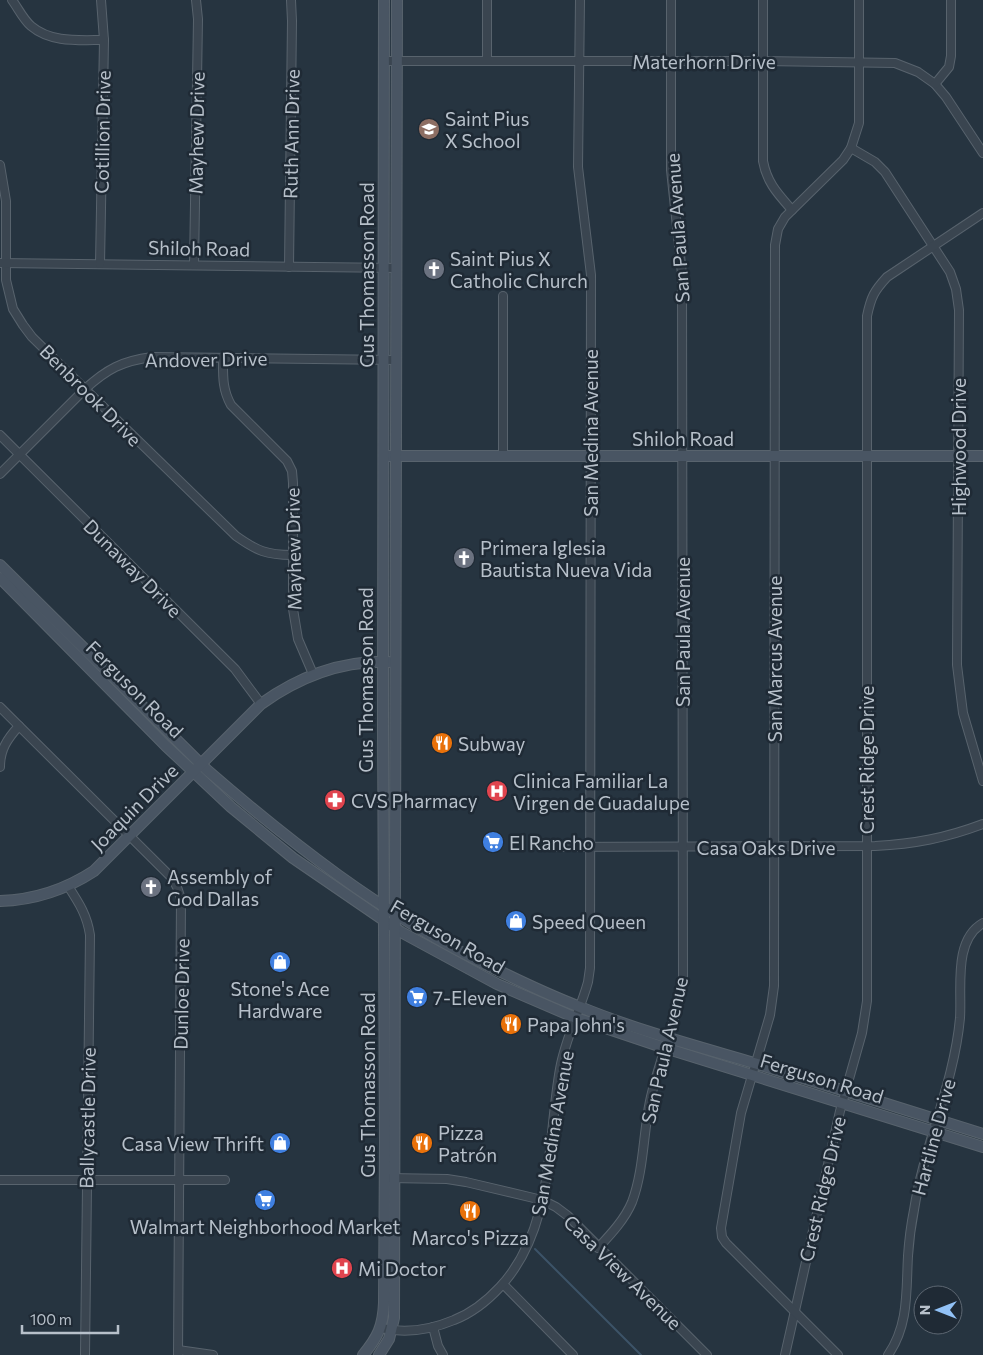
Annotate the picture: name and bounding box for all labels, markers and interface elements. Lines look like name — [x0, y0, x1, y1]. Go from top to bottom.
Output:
street label: Materhorn Drive — [632, 50, 776, 73]
street label: Ruth Ann Drive — [278, 69, 304, 199]
street label: Cotillion Drive — [89, 70, 115, 194]
street label: Mayhew Drive — [183, 71, 209, 195]
place label: Saint Pius X School — [445, 107, 529, 152]
school or university icon: Saint Pius X School — [417, 117, 441, 141]
street label: San Paula Avenue — [660, 152, 694, 304]
street label: Gus Thomasson Road — [355, 182, 378, 368]
street label: Shiloh Road — [148, 236, 250, 260]
place label: Saint Pius X Catholic Church — [450, 247, 588, 292]
church icon: Saint Pius X Catholic Church — [422, 257, 446, 281]
street label: Benbrook Drive — [35, 339, 147, 451]
street label: Andover Drive — [145, 346, 267, 372]
street label: San Medina Avenue — [579, 349, 602, 517]
street label: Highwood Drive — [947, 378, 970, 516]
street label: Shiloh Road — [632, 427, 734, 450]
street label: Mayhew Drive — [280, 487, 306, 611]
street label: Dunaway Drive — [79, 514, 187, 622]
place label: Primera Iglesia Bautista Nueva Vida — [480, 536, 652, 581]
church icon: Primera Iglesia Bautista Nueva Vida — [452, 546, 476, 570]
street label: San Paula Avenue — [671, 557, 694, 707]
street label: San Marcus Avenue — [763, 576, 786, 742]
street label: Gus Thomasson Road — [354, 587, 377, 773]
street label: Ferguson Road — [82, 636, 188, 742]
street label: Crest Ridge Drive — [855, 686, 878, 834]
restaurant icon: Subway — [430, 731, 454, 755]
place label: Subway — [458, 732, 525, 755]
street label: Joaquin Drive — [86, 759, 182, 855]
place label: Clinica Familiar La Virgen de Guadalupe — [513, 769, 690, 814]
hospital icon: Clinica Familiar La Virgen de Guadalupe — [485, 779, 509, 803]
pharmacy icon: CVS Pharmacy — [323, 788, 347, 812]
place label: CVS Pharmacy — [351, 789, 478, 812]
supermarket icon: El Rancho — [481, 830, 505, 854]
place label: El Rancho — [509, 831, 594, 854]
street label: Casa Oaks Drive — [696, 836, 836, 859]
place label: Assembly of God Dallas — [167, 865, 273, 910]
church icon: Assembly of God Dallas — [139, 875, 163, 899]
street label: Ferguson Road — [387, 894, 509, 978]
shop icon: Speed Queen — [504, 909, 528, 933]
place label: Speed Queen — [532, 910, 646, 933]
street label: Dunloe Drive — [169, 938, 193, 1050]
shop icon: Stone's Ace Hardware — [268, 950, 292, 974]
street label: San Paula Avenue — [636, 974, 692, 1126]
place label: Stone's Ace Hardware — [230, 977, 330, 1022]
supermarket icon: 7-Eleven — [405, 985, 429, 1009]
place label: 7-Eleven — [433, 986, 507, 1009]
street label: Gus Thomasson Road — [356, 992, 379, 1178]
restaurant icon: Papa John's — [499, 1012, 523, 1036]
place label: Papa John's — [527, 1013, 625, 1036]
street label: Ballycastle Drive — [74, 1047, 100, 1189]
street label: Ferguson Road — [757, 1048, 887, 1108]
street label: San Medina Avenue — [526, 1049, 578, 1217]
street label: Hartline Drive — [906, 1076, 960, 1198]
street label: Crest Ridge Drive — [794, 1114, 850, 1264]
place label: Pizza Patrón — [438, 1121, 497, 1166]
shop icon: Casa View Thrift — [268, 1131, 292, 1155]
restaurant icon: Pizza Patrón — [410, 1131, 434, 1155]
place label: Casa View Thrift — [121, 1132, 264, 1155]
supermarket icon: Walmart Neighborhood Market — [253, 1188, 277, 1212]
restaurant icon: Marco's Pizza — [458, 1199, 482, 1223]
street label: Casa View Avenue — [559, 1210, 687, 1334]
place label: Walmart Neighborhood Market — [130, 1215, 400, 1238]
place label: Marco's Pizza — [411, 1226, 529, 1249]
hospital icon: Mi Doctor — [330, 1256, 354, 1280]
place label: Mi Doctor — [358, 1257, 446, 1280]
north arrow — [913, 1285, 963, 1335]
scale bar — [22, 1302, 119, 1334]
text: N — [916, 1305, 933, 1315]
text: 100 m — [30, 1310, 72, 1328]

